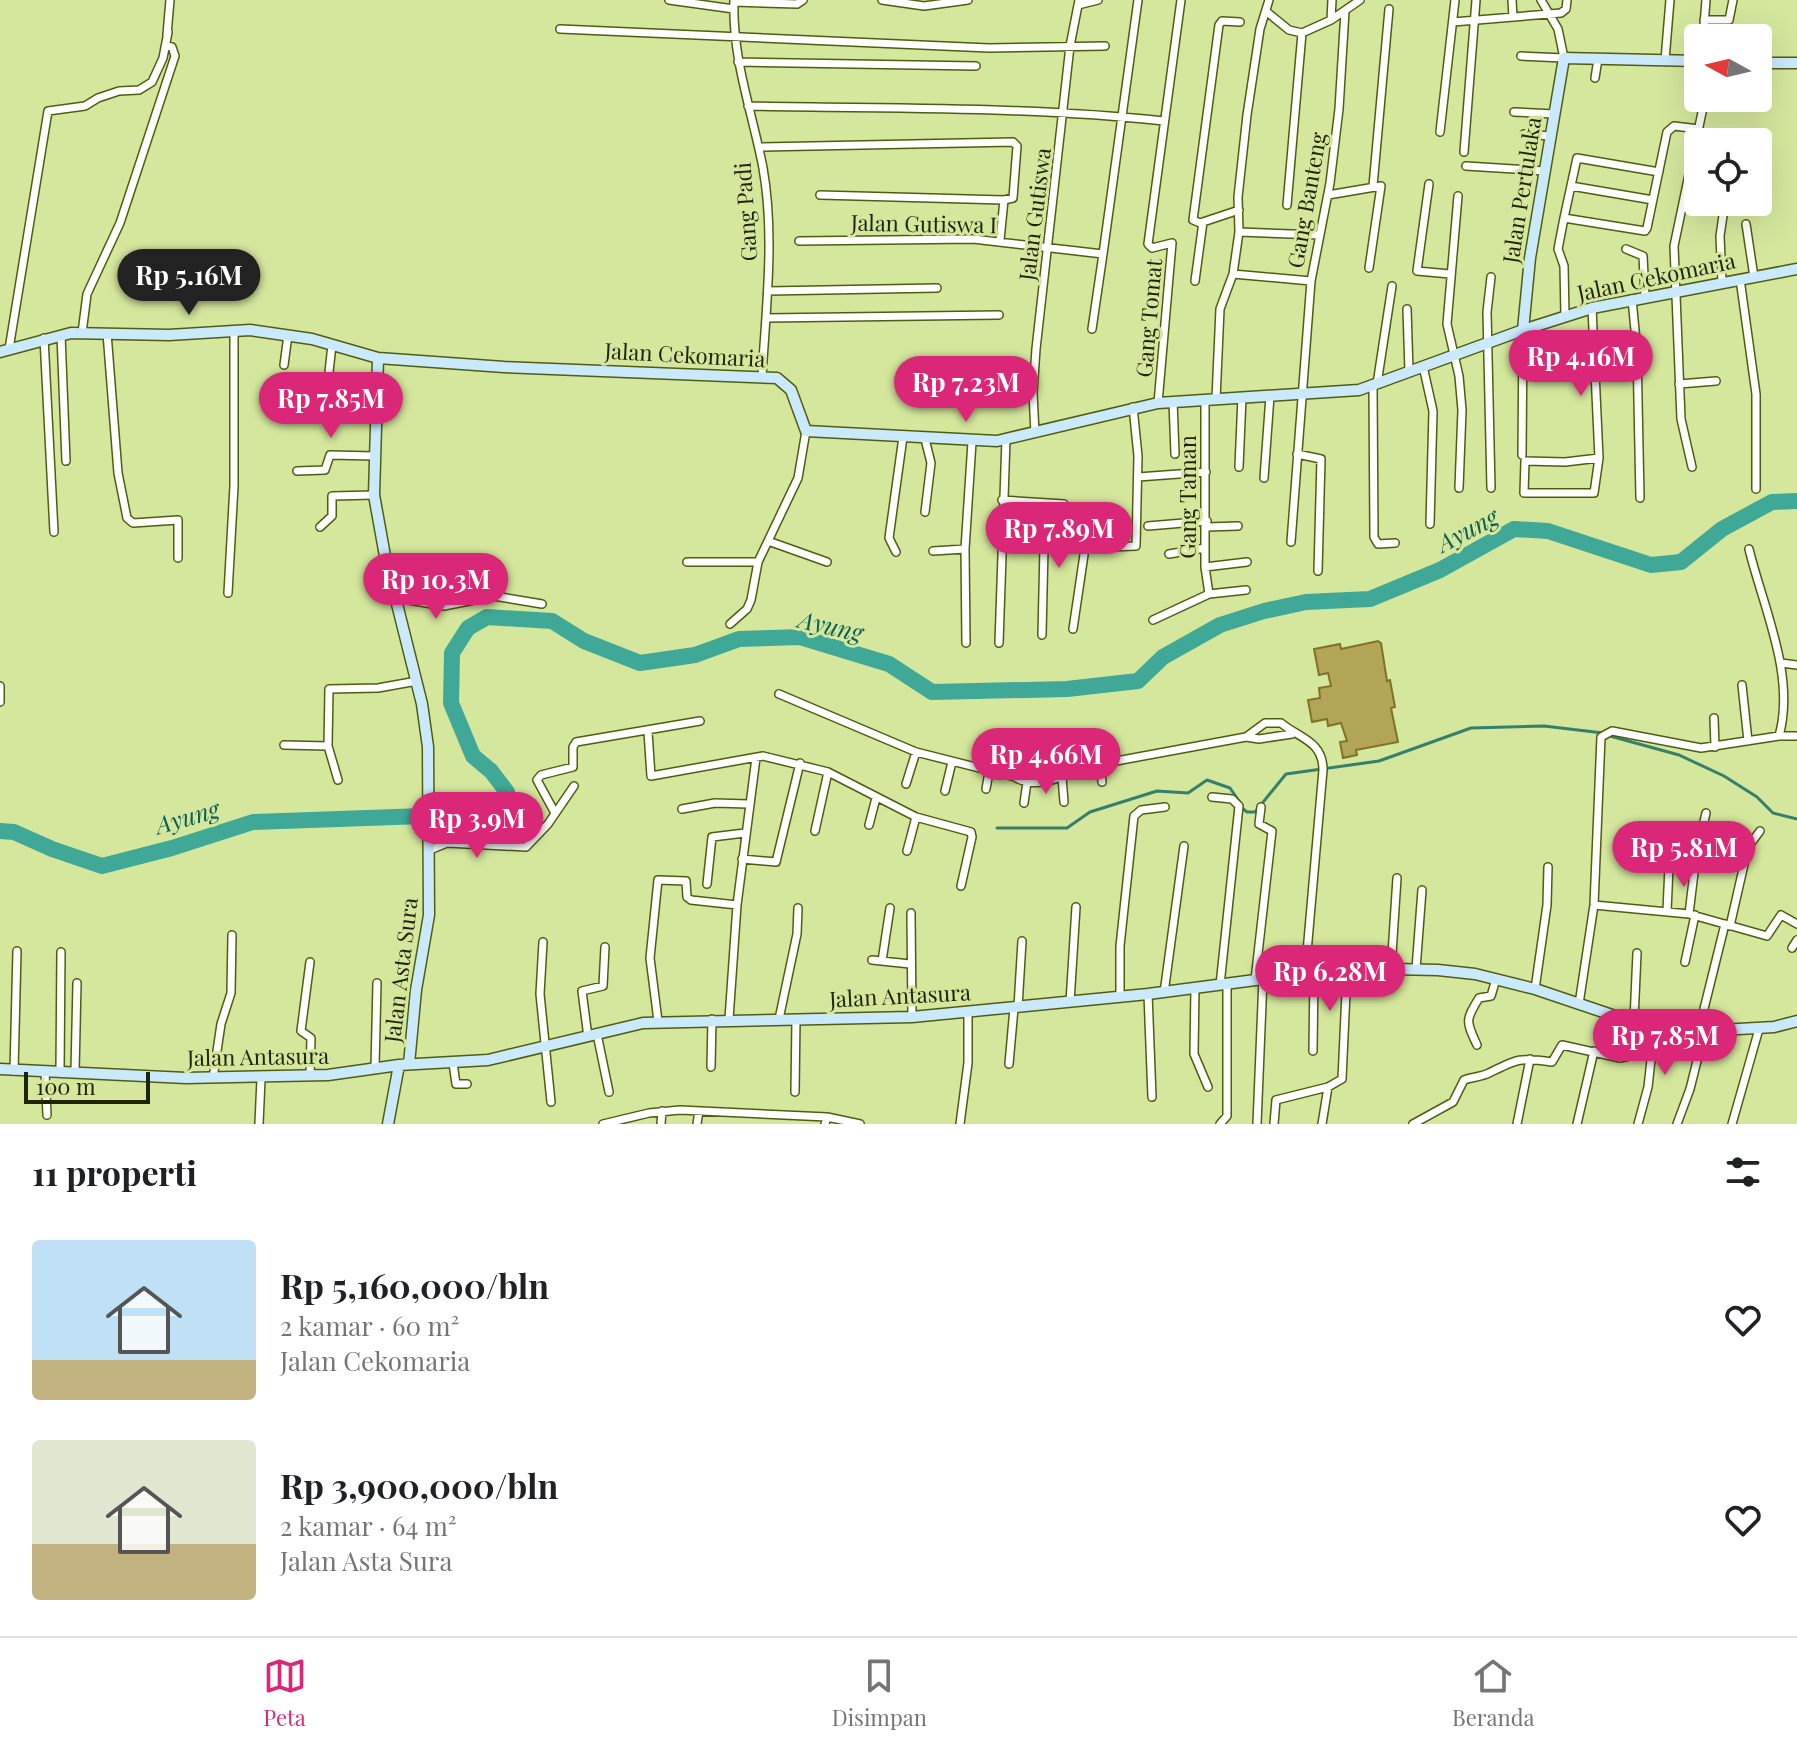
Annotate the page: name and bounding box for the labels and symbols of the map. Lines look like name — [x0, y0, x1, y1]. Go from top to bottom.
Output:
north arrow — [1684, 24, 1772, 112]
street label: Jalan Pertulaka — [1494, 115, 1547, 266]
street label: Gang Banteng — [1279, 129, 1333, 270]
street label: Jalan Gutiswa — [1011, 146, 1057, 283]
street label: Gang Padi — [727, 161, 763, 263]
street label: Jalan Gutiswa I — [850, 207, 997, 239]
street label: Jalan Cekomaria — [1573, 245, 1738, 308]
pin: Rp 5.16M — [106, 249, 272, 317]
street label: Gang Tomat — [1128, 256, 1168, 379]
pin: Rp 4.16M — [1498, 330, 1664, 398]
street label: Jalan Cekomaria — [603, 335, 766, 373]
pin: Rp 7.23M — [883, 356, 1049, 424]
pin: Rp 7.85M — [248, 372, 414, 440]
street label: Gang Taman — [1172, 435, 1202, 559]
water label: Ayung — [1428, 499, 1505, 560]
pin: Rp 7.89M — [976, 502, 1142, 570]
pin: Rp 10.3M — [353, 553, 519, 621]
water label: Ayung — [793, 601, 868, 648]
pin: Rp 4.66M — [963, 728, 1129, 796]
water label: Ayung — [148, 791, 225, 841]
pin: Rp 3.9M — [403, 792, 551, 860]
pin: Rp 5.81M — [1601, 821, 1767, 889]
street label: Jalan Asta Sura — [376, 896, 424, 1045]
pin: Rp 6.28M — [1247, 945, 1413, 1013]
street label: Jalan Antasura — [827, 976, 972, 1014]
pin: Rp 7.85M — [1582, 1009, 1748, 1077]
street label: Jalan Antasura — [186, 1040, 329, 1072]
scale bar — [24, 1068, 150, 1104]

